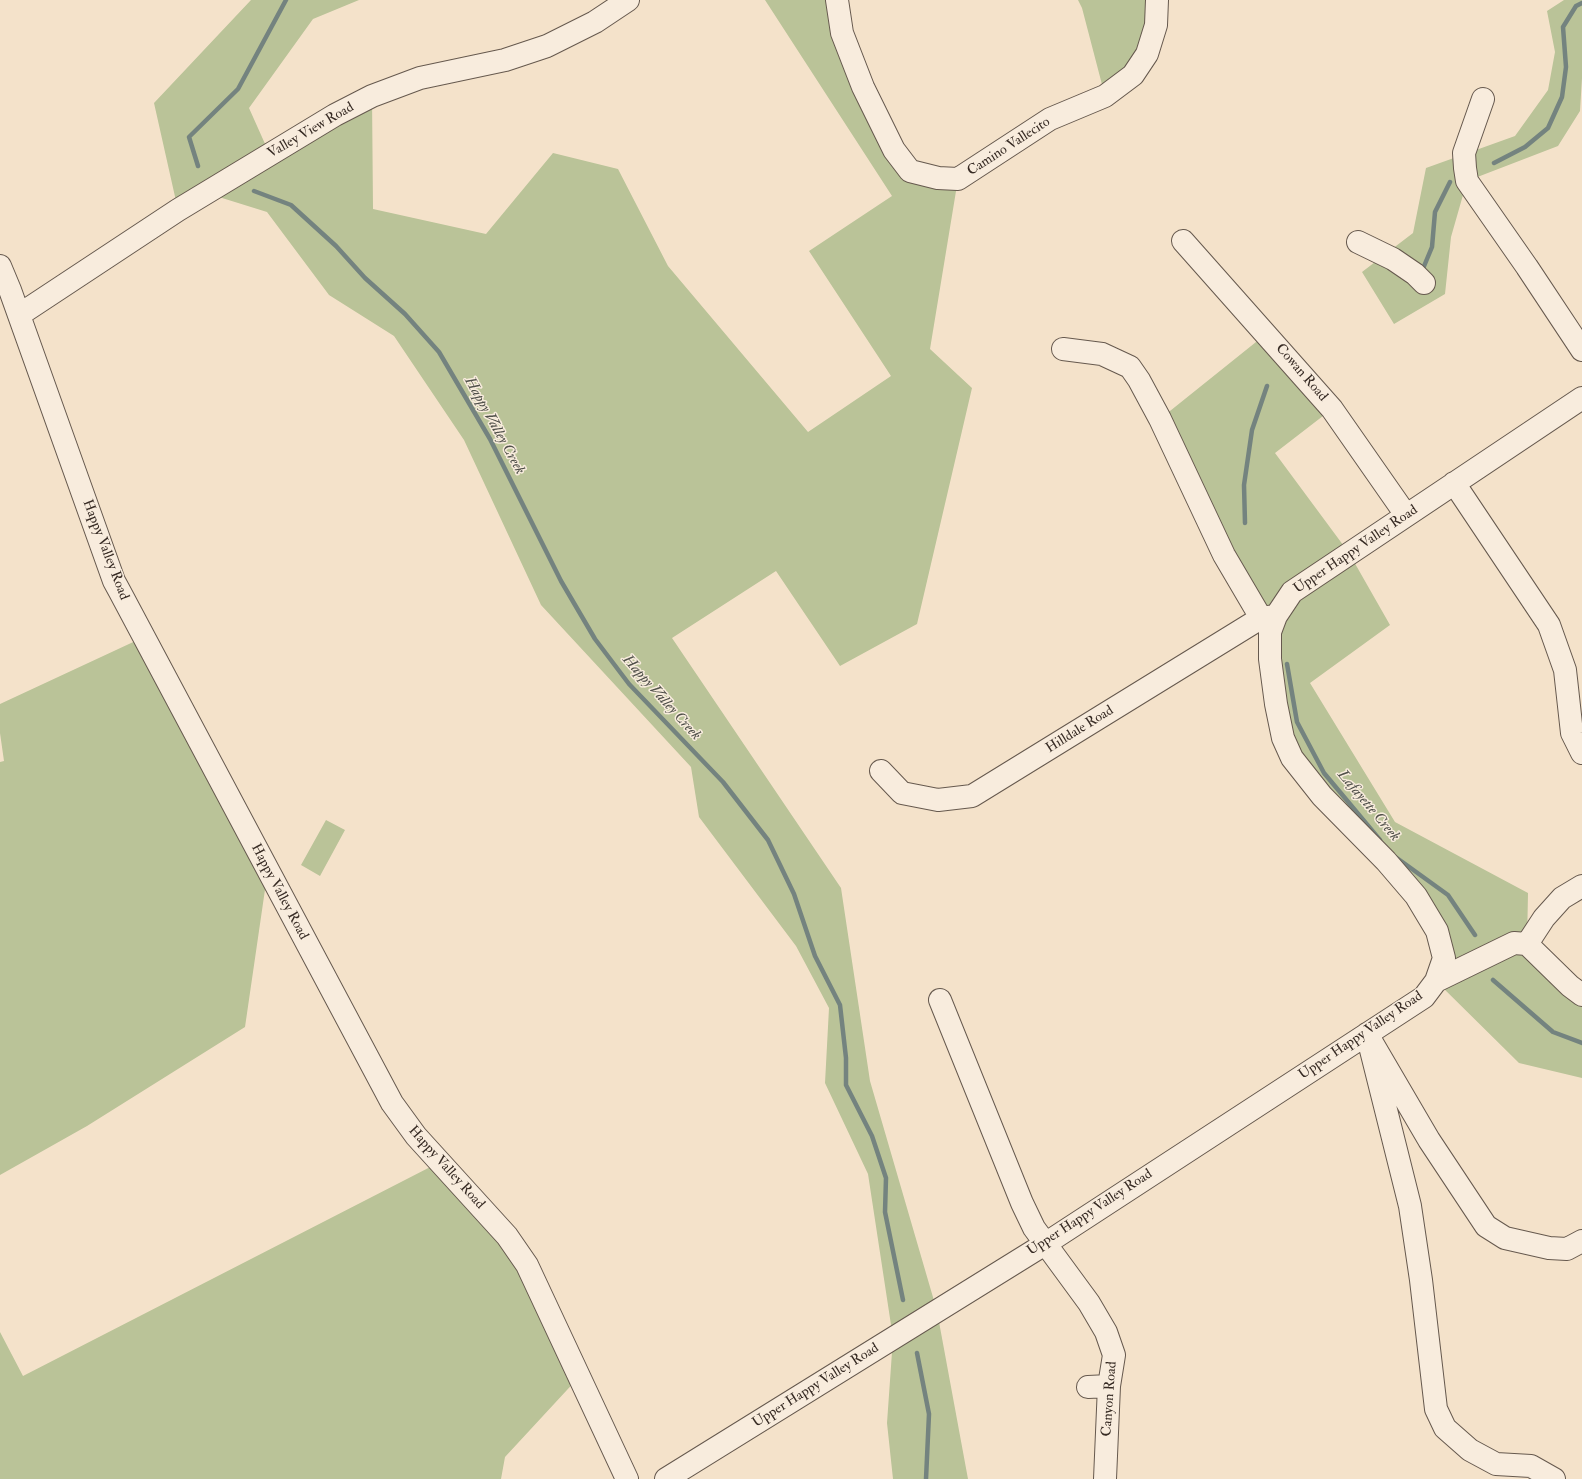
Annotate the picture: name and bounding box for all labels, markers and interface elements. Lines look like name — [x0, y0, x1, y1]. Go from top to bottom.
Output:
street label: Valley View Road — [265, 100, 357, 162]
street label: Camino Vallecito — [964, 114, 1054, 180]
street label: Cowan Road — [1271, 341, 1331, 405]
water label: Happy Valley Creek — [460, 374, 528, 478]
street label: Happy Valley Road — [78, 497, 132, 603]
street label: Upper Happy Valley Road — [1291, 502, 1421, 598]
water label: Happy Valley Creek — [618, 652, 704, 744]
street label: Hilldale Road — [1043, 703, 1117, 757]
water label: Lafayette Creek — [1333, 767, 1403, 845]
street label: Happy Valley Road — [247, 841, 311, 943]
street label: Upper Happy Valley Road — [1296, 988, 1426, 1084]
street label: Happy Valley Road — [404, 1123, 488, 1213]
street label: Upper Happy Valley Road — [1024, 1166, 1156, 1260]
street label: Upper Happy Valley Road — [750, 1340, 882, 1432]
street label: Canyon Road — [1099, 1361, 1121, 1437]

